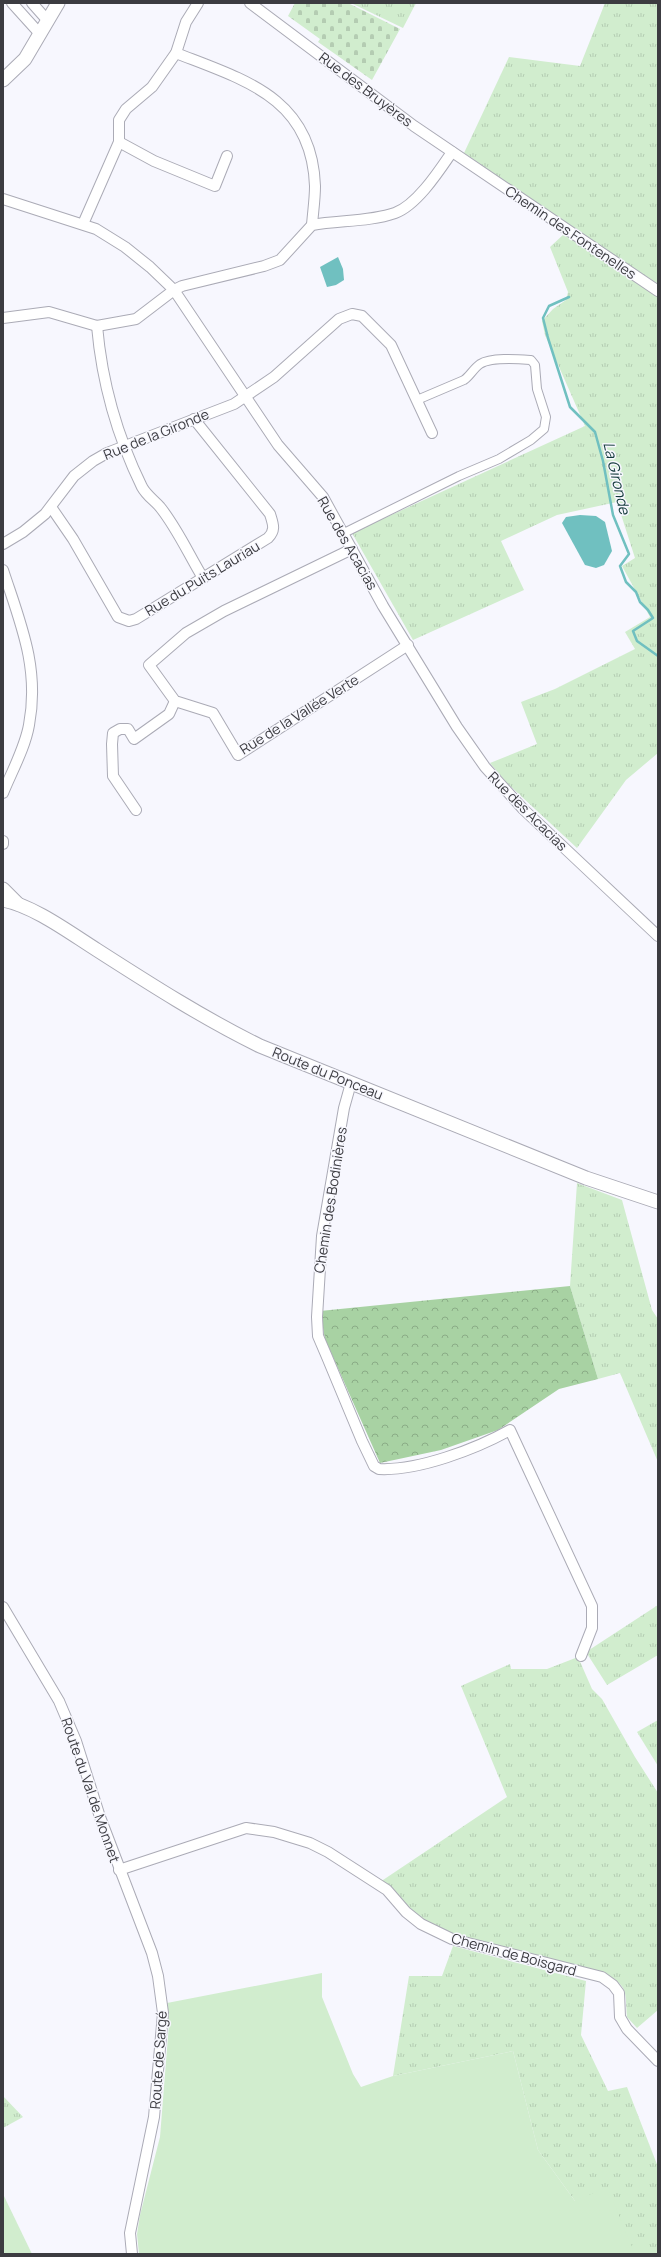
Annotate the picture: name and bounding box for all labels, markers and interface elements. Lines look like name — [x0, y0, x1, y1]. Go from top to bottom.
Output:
street label: Rue des Bruyères — [315, 47, 417, 131]
street label: Chemin des Fontenelles — [502, 181, 640, 283]
street label: Rue de la Gironde — [100, 404, 212, 464]
water label: La Gironde — [598, 440, 636, 517]
street label: Rue des Acacias — [314, 493, 382, 593]
street label: Rue du Puits Lauriau — [141, 536, 263, 620]
street label: Rue de la Vallée Verte — [236, 670, 362, 758]
street label: Rue des Acacias — [484, 767, 572, 855]
street label: Route du Ponceau — [270, 1042, 386, 1104]
street label: Chemin des Bodinières — [309, 1126, 351, 1274]
street label: Route du Val de Monnet — [57, 1715, 125, 1866]
street label: Chemin de Boisgard — [449, 1928, 579, 1980]
street label: Route de Sargé — [145, 2010, 171, 2110]

